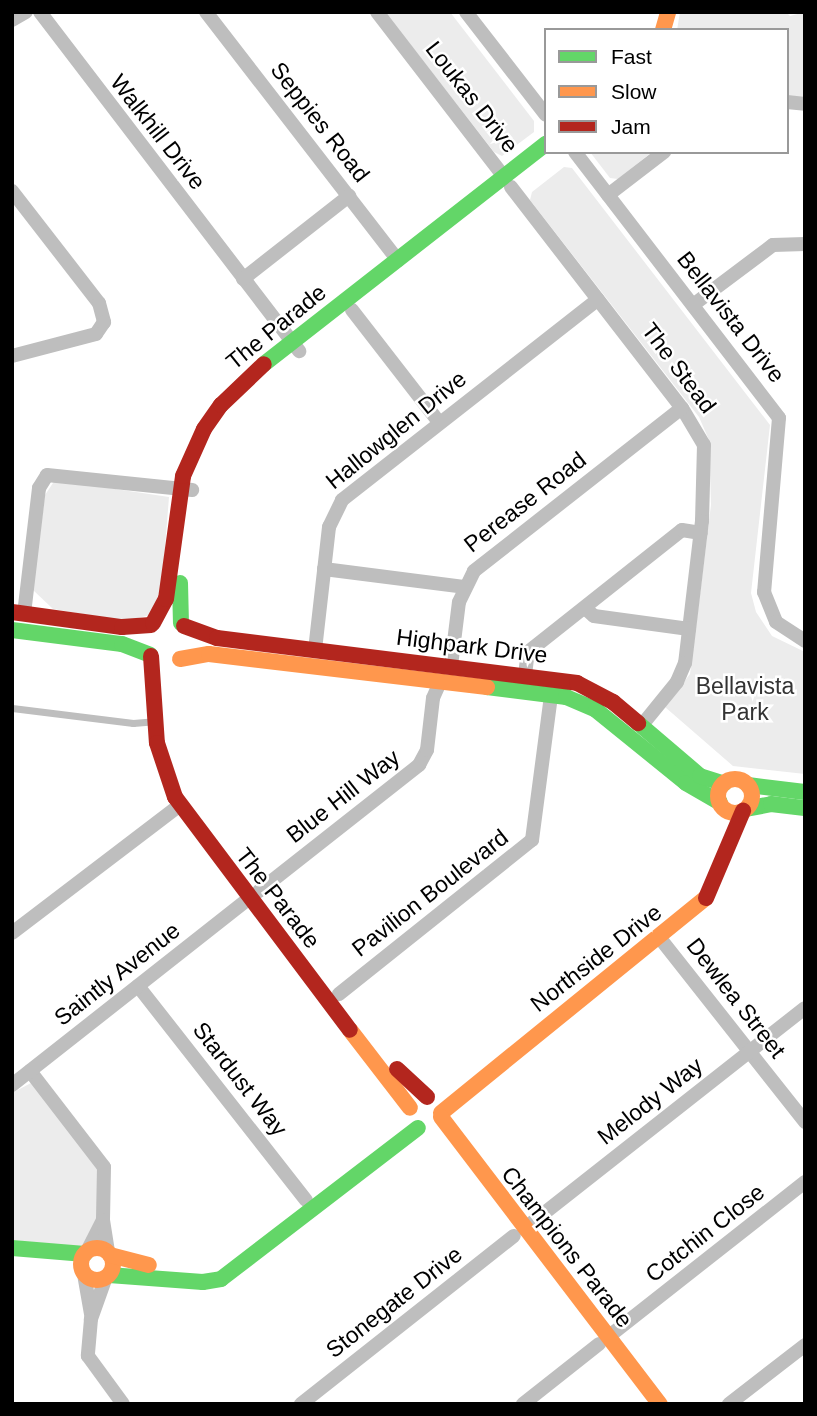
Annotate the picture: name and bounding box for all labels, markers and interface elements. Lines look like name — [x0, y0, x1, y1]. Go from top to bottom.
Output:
legend — [544, 28, 789, 154]
street label: Loukas Drive — [420, 36, 524, 158]
text: Fast — [611, 45, 652, 68]
street label: Seppies Road — [265, 57, 375, 187]
street label: Walkhill Drive — [105, 69, 211, 195]
text: Slow — [611, 80, 657, 103]
text: Jam — [611, 115, 651, 138]
street label: Bellavista Drive — [671, 246, 791, 388]
street label: The Parade — [221, 278, 331, 376]
street label: The Stead — [636, 317, 722, 419]
street label: Hallowglen Drive — [320, 365, 472, 495]
street label: Perease Road — [459, 446, 591, 558]
street label: Highpark Drive — [395, 623, 549, 669]
park label: Bellavista Park — [696, 672, 794, 726]
street label: Blue Hill Way — [281, 743, 405, 849]
street label: Pavilion Boulevard — [346, 823, 514, 963]
street label: The Parade — [230, 842, 326, 954]
street label: Northside Drive — [525, 898, 667, 1018]
street label: Saintly Avenue — [48, 916, 186, 1032]
street label: Dewlea Street — [681, 933, 791, 1063]
street label: Stardust Way — [187, 1016, 293, 1142]
street label: Melody Way — [592, 1051, 708, 1151]
street label: Champions Parade — [496, 1161, 638, 1333]
street label: Cotchin Close — [640, 1178, 770, 1288]
street label: Stonegate Drive — [321, 1240, 467, 1364]

